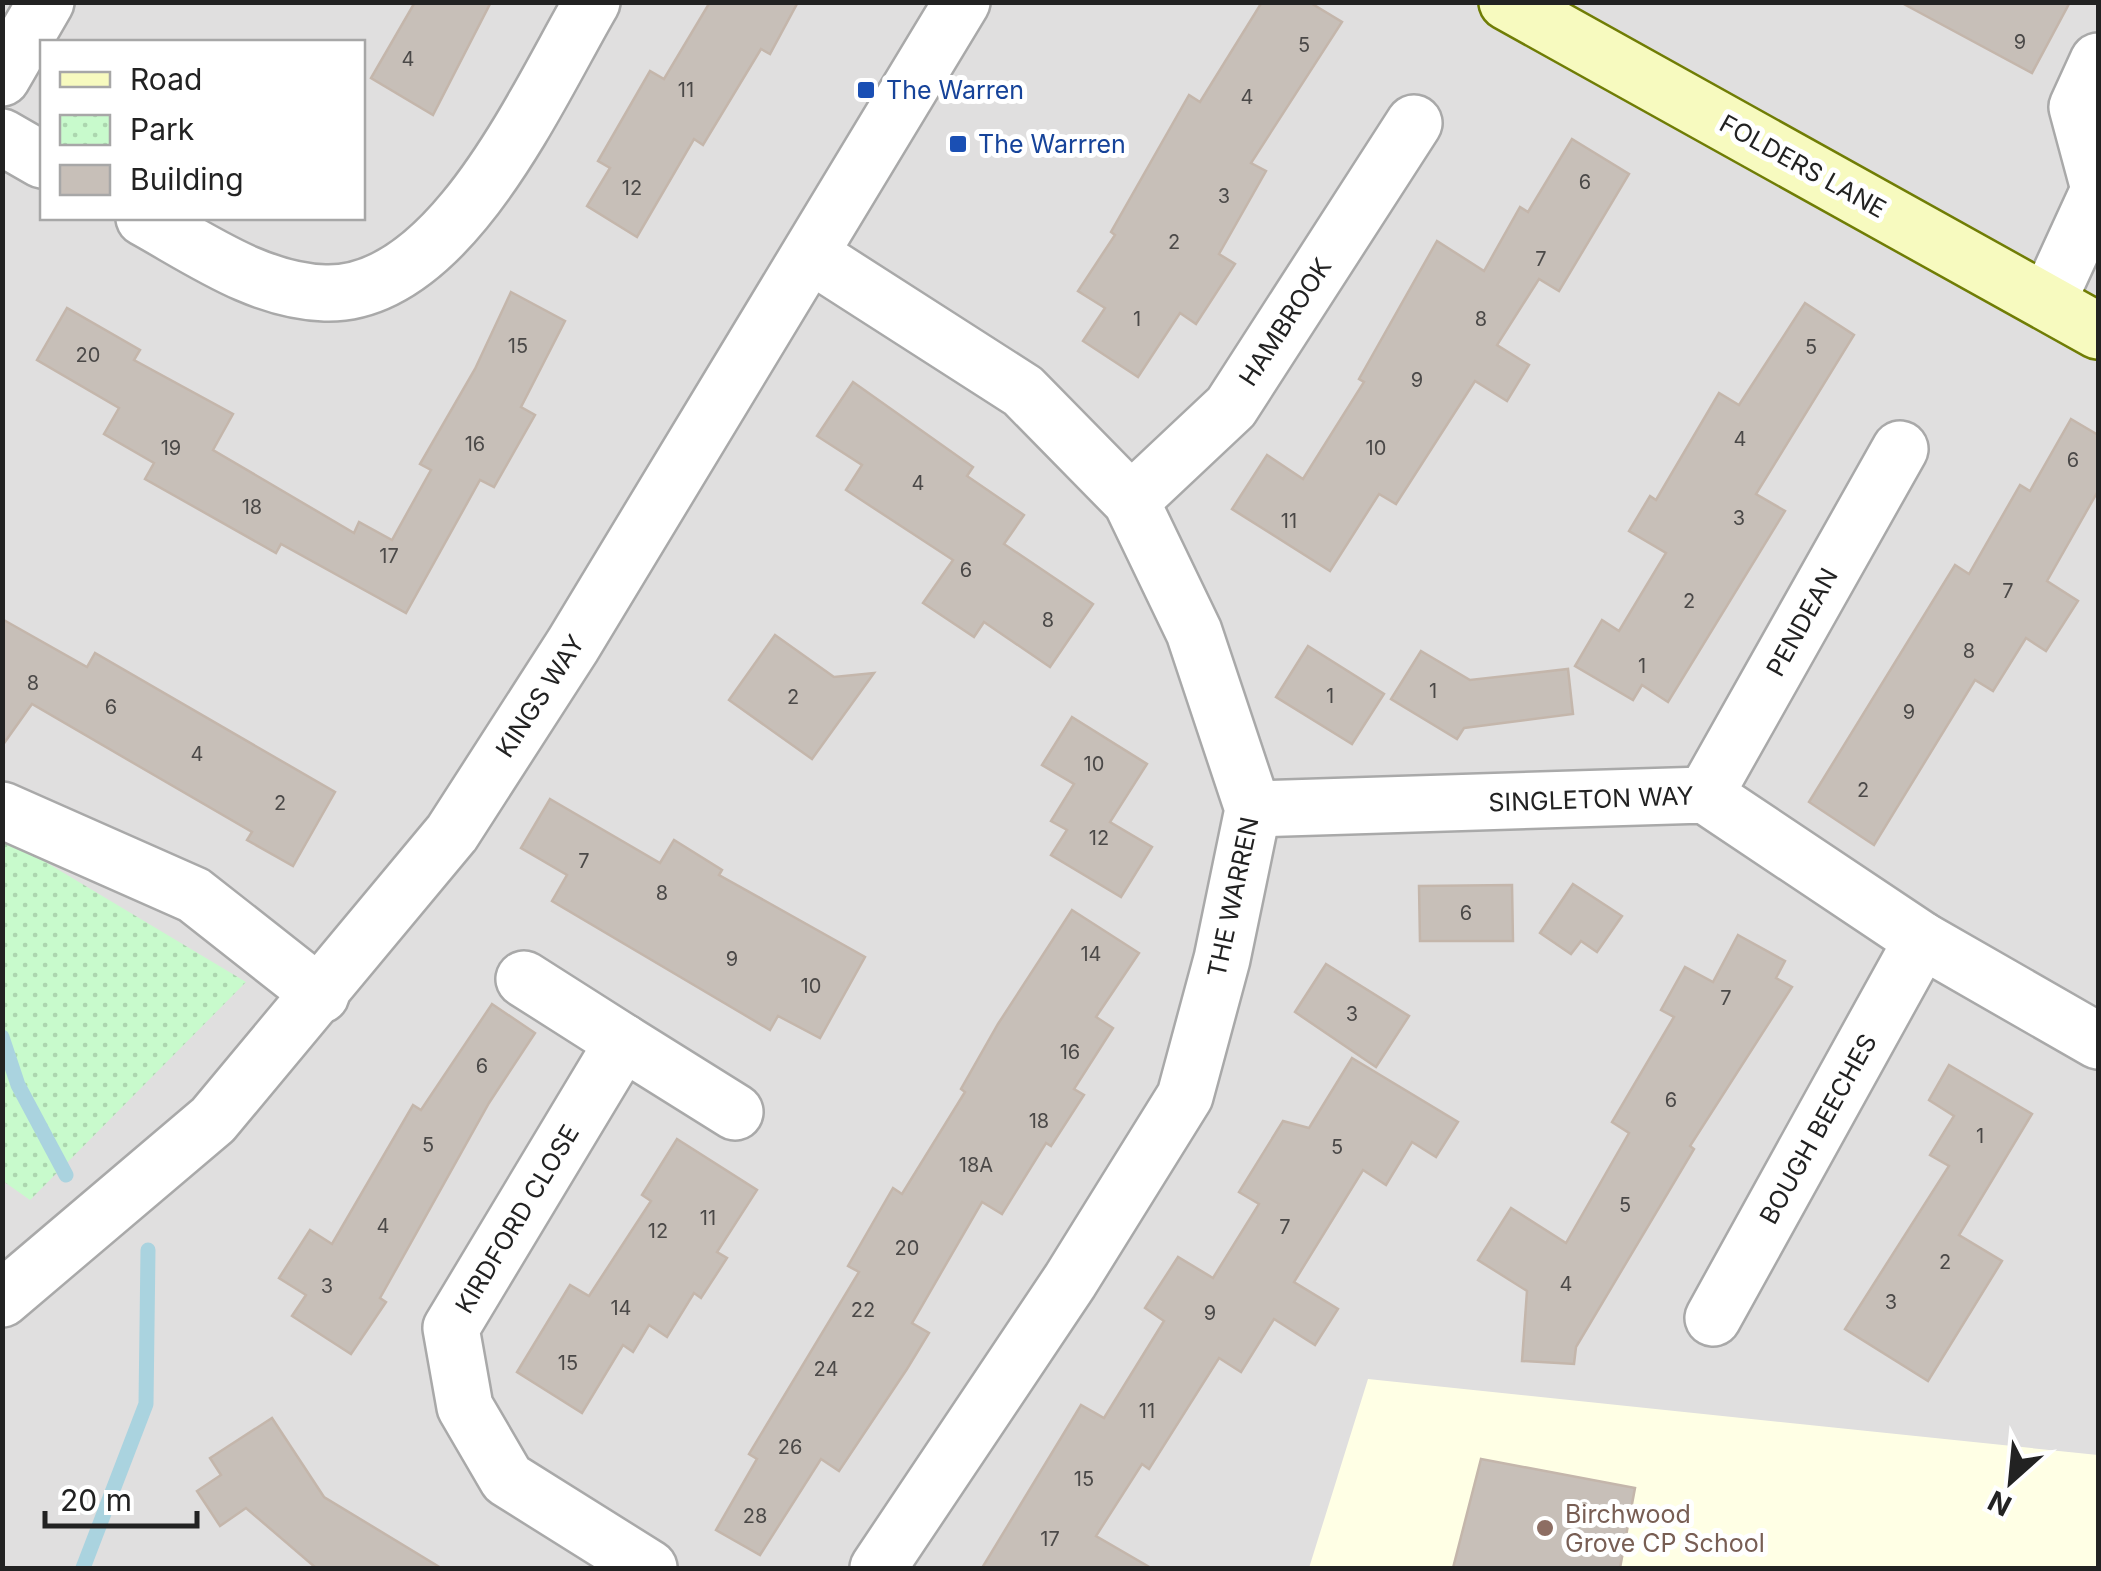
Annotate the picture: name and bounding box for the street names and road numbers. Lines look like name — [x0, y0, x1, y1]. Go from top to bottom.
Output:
street label: FOLDERS LANE — [1715, 108, 1891, 224]
street label: HAMBROOK — [1233, 252, 1337, 391]
street label: PENDEAN — [1760, 563, 1844, 681]
street label: KINGS WAY — [489, 629, 591, 763]
street label: SINGLETON WAY — [1488, 780, 1694, 818]
street label: THE WARREN — [1201, 814, 1265, 980]
street label: BOUGH BEECHES — [1753, 1029, 1883, 1229]
street label: KIRDFORD CLOSE — [449, 1119, 585, 1319]

